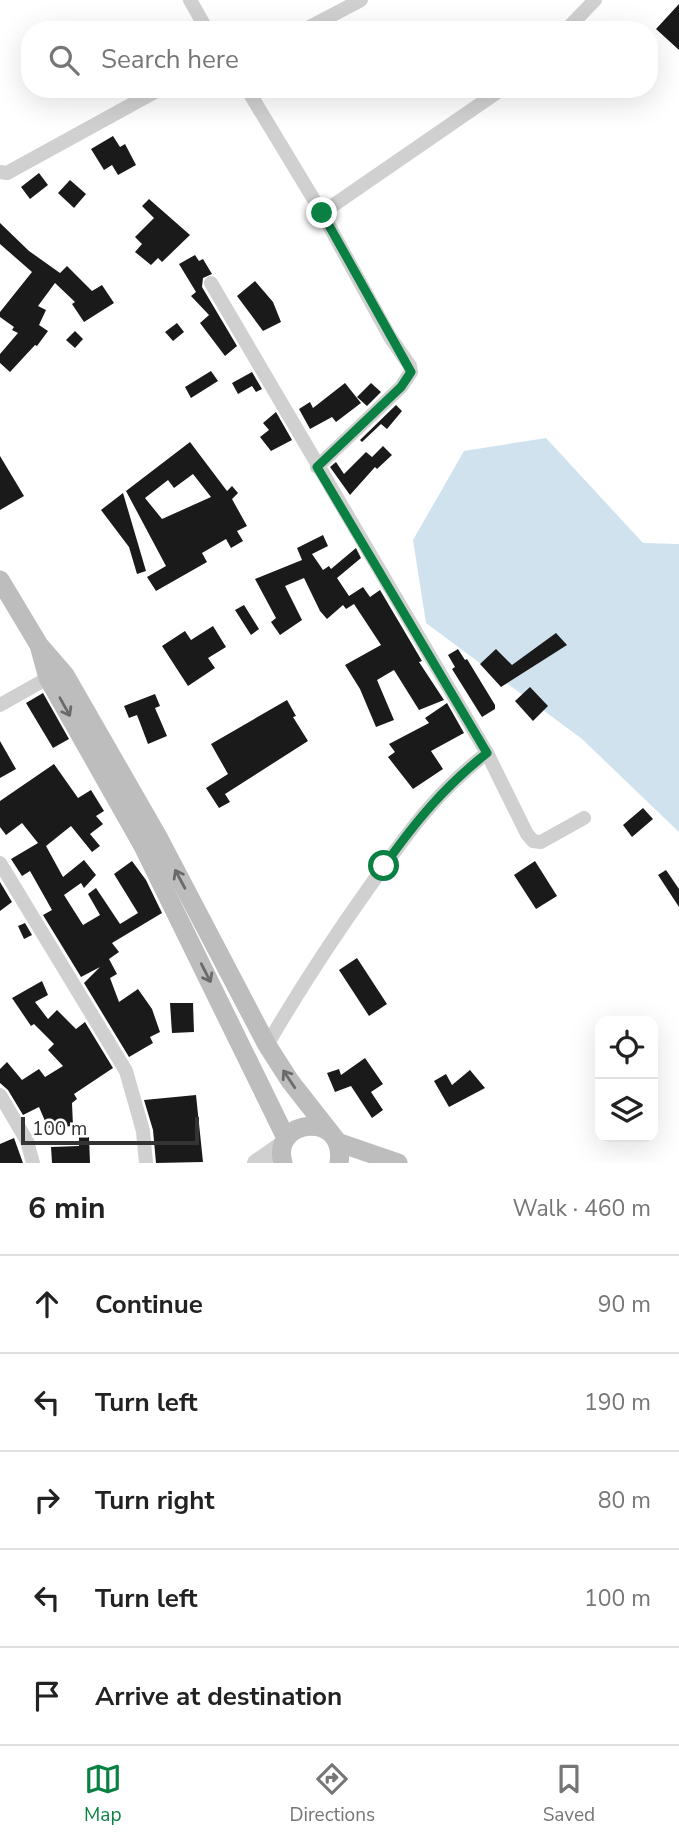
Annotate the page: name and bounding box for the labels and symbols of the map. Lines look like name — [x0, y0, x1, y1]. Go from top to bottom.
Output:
route end — [306, 197, 337, 228]
one-way arrow — [58, 697, 72, 717]
route start — [368, 850, 399, 881]
one-way arrow — [173, 869, 187, 889]
one-way arrow — [200, 962, 214, 983]
one-way arrow — [281, 1069, 295, 1089]
scale bar — [21, 1114, 200, 1146]

